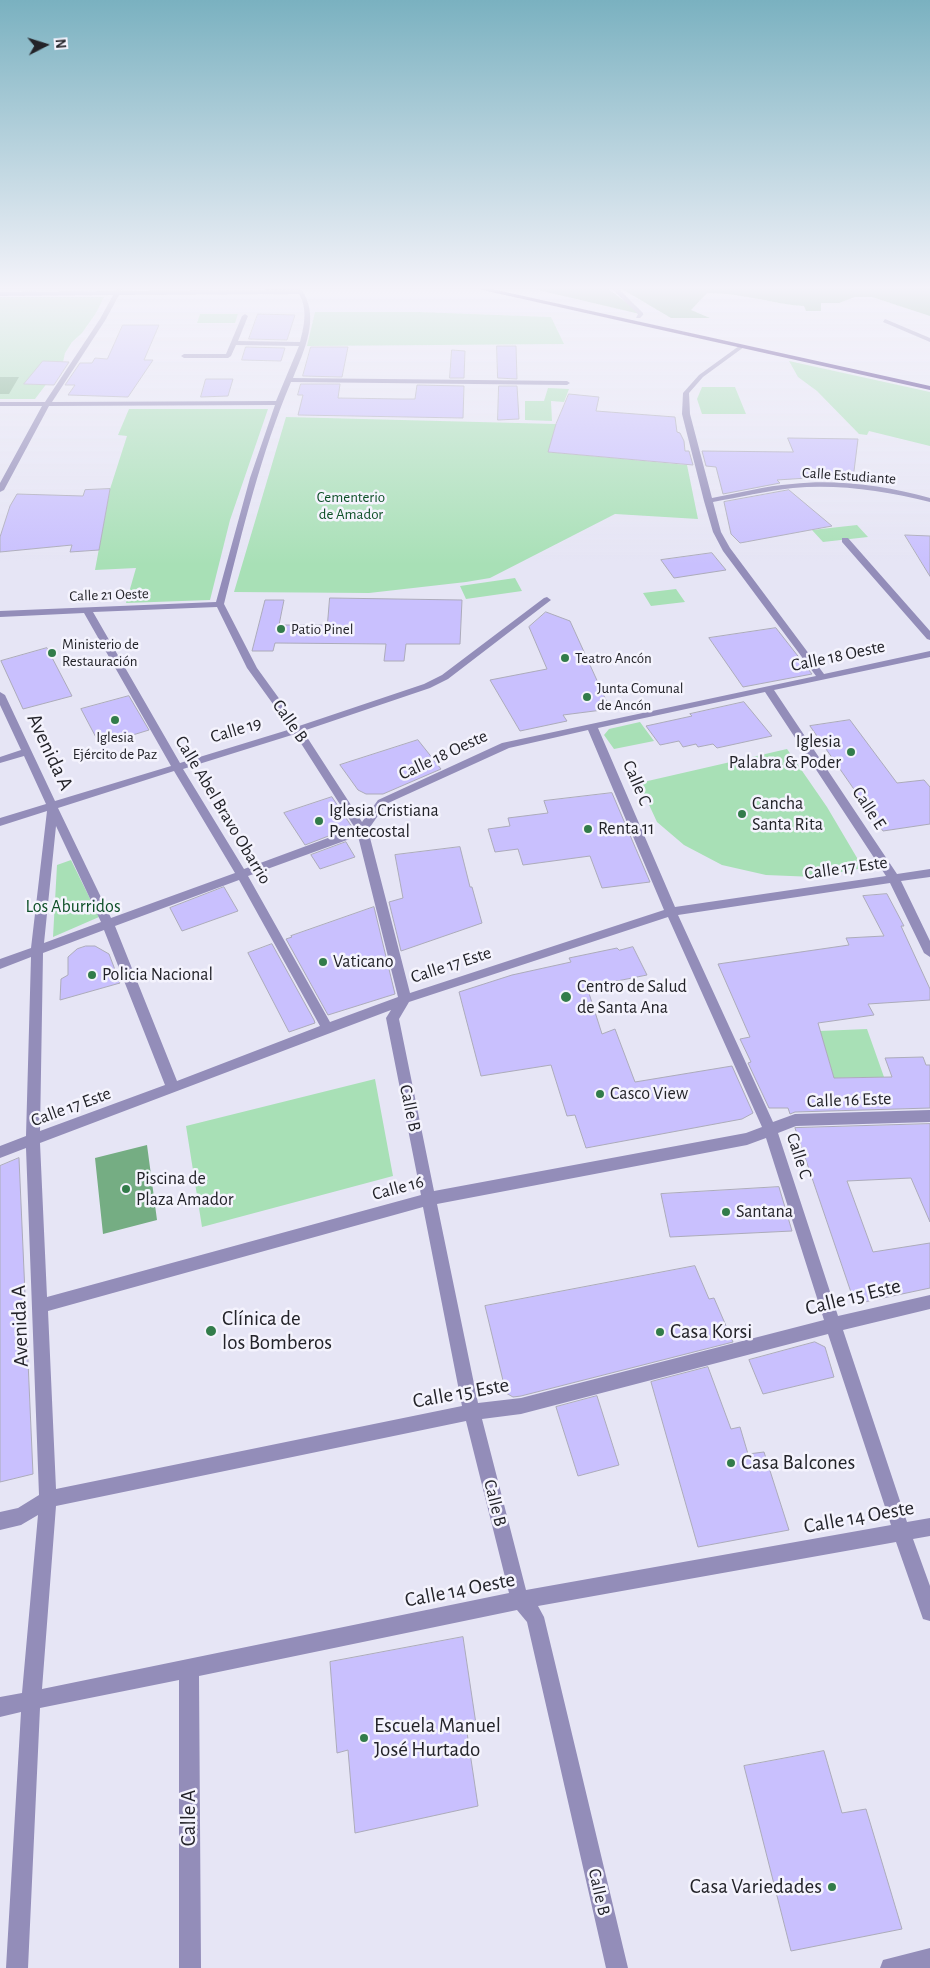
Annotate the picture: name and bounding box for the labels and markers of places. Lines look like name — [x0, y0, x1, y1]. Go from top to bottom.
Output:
place label: Patio Pinel — [291, 620, 353, 638]
marker: Patio Pinel — [275, 623, 287, 635]
place label: Ministerio de Restauración — [62, 635, 139, 670]
marker: Ministerio de Restauración — [46, 647, 58, 659]
place label: Teatro Ancón — [575, 649, 652, 667]
marker: Teatro Ancón — [559, 652, 571, 664]
place label: Junta Comunal de Ancón — [597, 679, 684, 714]
marker: Junta Comunal de Ancón — [581, 691, 593, 703]
marker: Iglesia Ejército de Paz — [109, 714, 121, 726]
place label: Iglesia Ejército de Paz — [73, 728, 157, 763]
place label: Iglesia Palabra & Poder — [729, 731, 841, 774]
marker: Iglesia Palabra & Poder — [845, 746, 857, 758]
place label: Cancha Santa Rita — [752, 793, 823, 836]
place label: Iglesia Cristiana Pentecostal — [329, 800, 439, 842]
marker: Cancha Santa Rita — [736, 808, 748, 820]
marker: Iglesia Cristiana Pentecostal — [313, 815, 325, 827]
place label: Renta 11 — [598, 818, 654, 840]
marker: Renta 11 — [582, 823, 594, 835]
place label: Vaticano — [333, 951, 394, 973]
marker: Vaticano — [317, 956, 329, 968]
place label: Policia Nacional — [102, 964, 213, 986]
marker: Policia Nacional — [86, 969, 98, 981]
place label: Centro de Salud de Santa Ana — [577, 976, 687, 1019]
marker: Centro de Salud de Santa Ana — [559, 990, 573, 1004]
place label: Casco View — [610, 1083, 688, 1105]
marker: Casco View — [594, 1088, 606, 1100]
place label: Piscina de Plaza Amador — [136, 1168, 234, 1210]
marker: Piscina de Plaza Amador — [120, 1183, 132, 1195]
place label: Santana — [736, 1201, 793, 1223]
marker: Santana — [720, 1206, 732, 1218]
place label: Clínica de los Bomberos — [222, 1306, 332, 1356]
place label: Casa Korsi — [670, 1319, 752, 1345]
marker: Clínica de los Bomberos — [204, 1324, 218, 1338]
marker: Casa Korsi — [654, 1326, 666, 1338]
place label: Casa Balcones — [741, 1450, 855, 1476]
marker: Casa Balcones — [725, 1457, 737, 1469]
place label: Escuela Manuel José Hurtado — [374, 1713, 501, 1763]
marker: Escuela Manuel José Hurtado — [358, 1732, 370, 1744]
place label: Casa Variedades — [690, 1874, 822, 1900]
marker: Casa Variedades — [826, 1881, 838, 1893]

